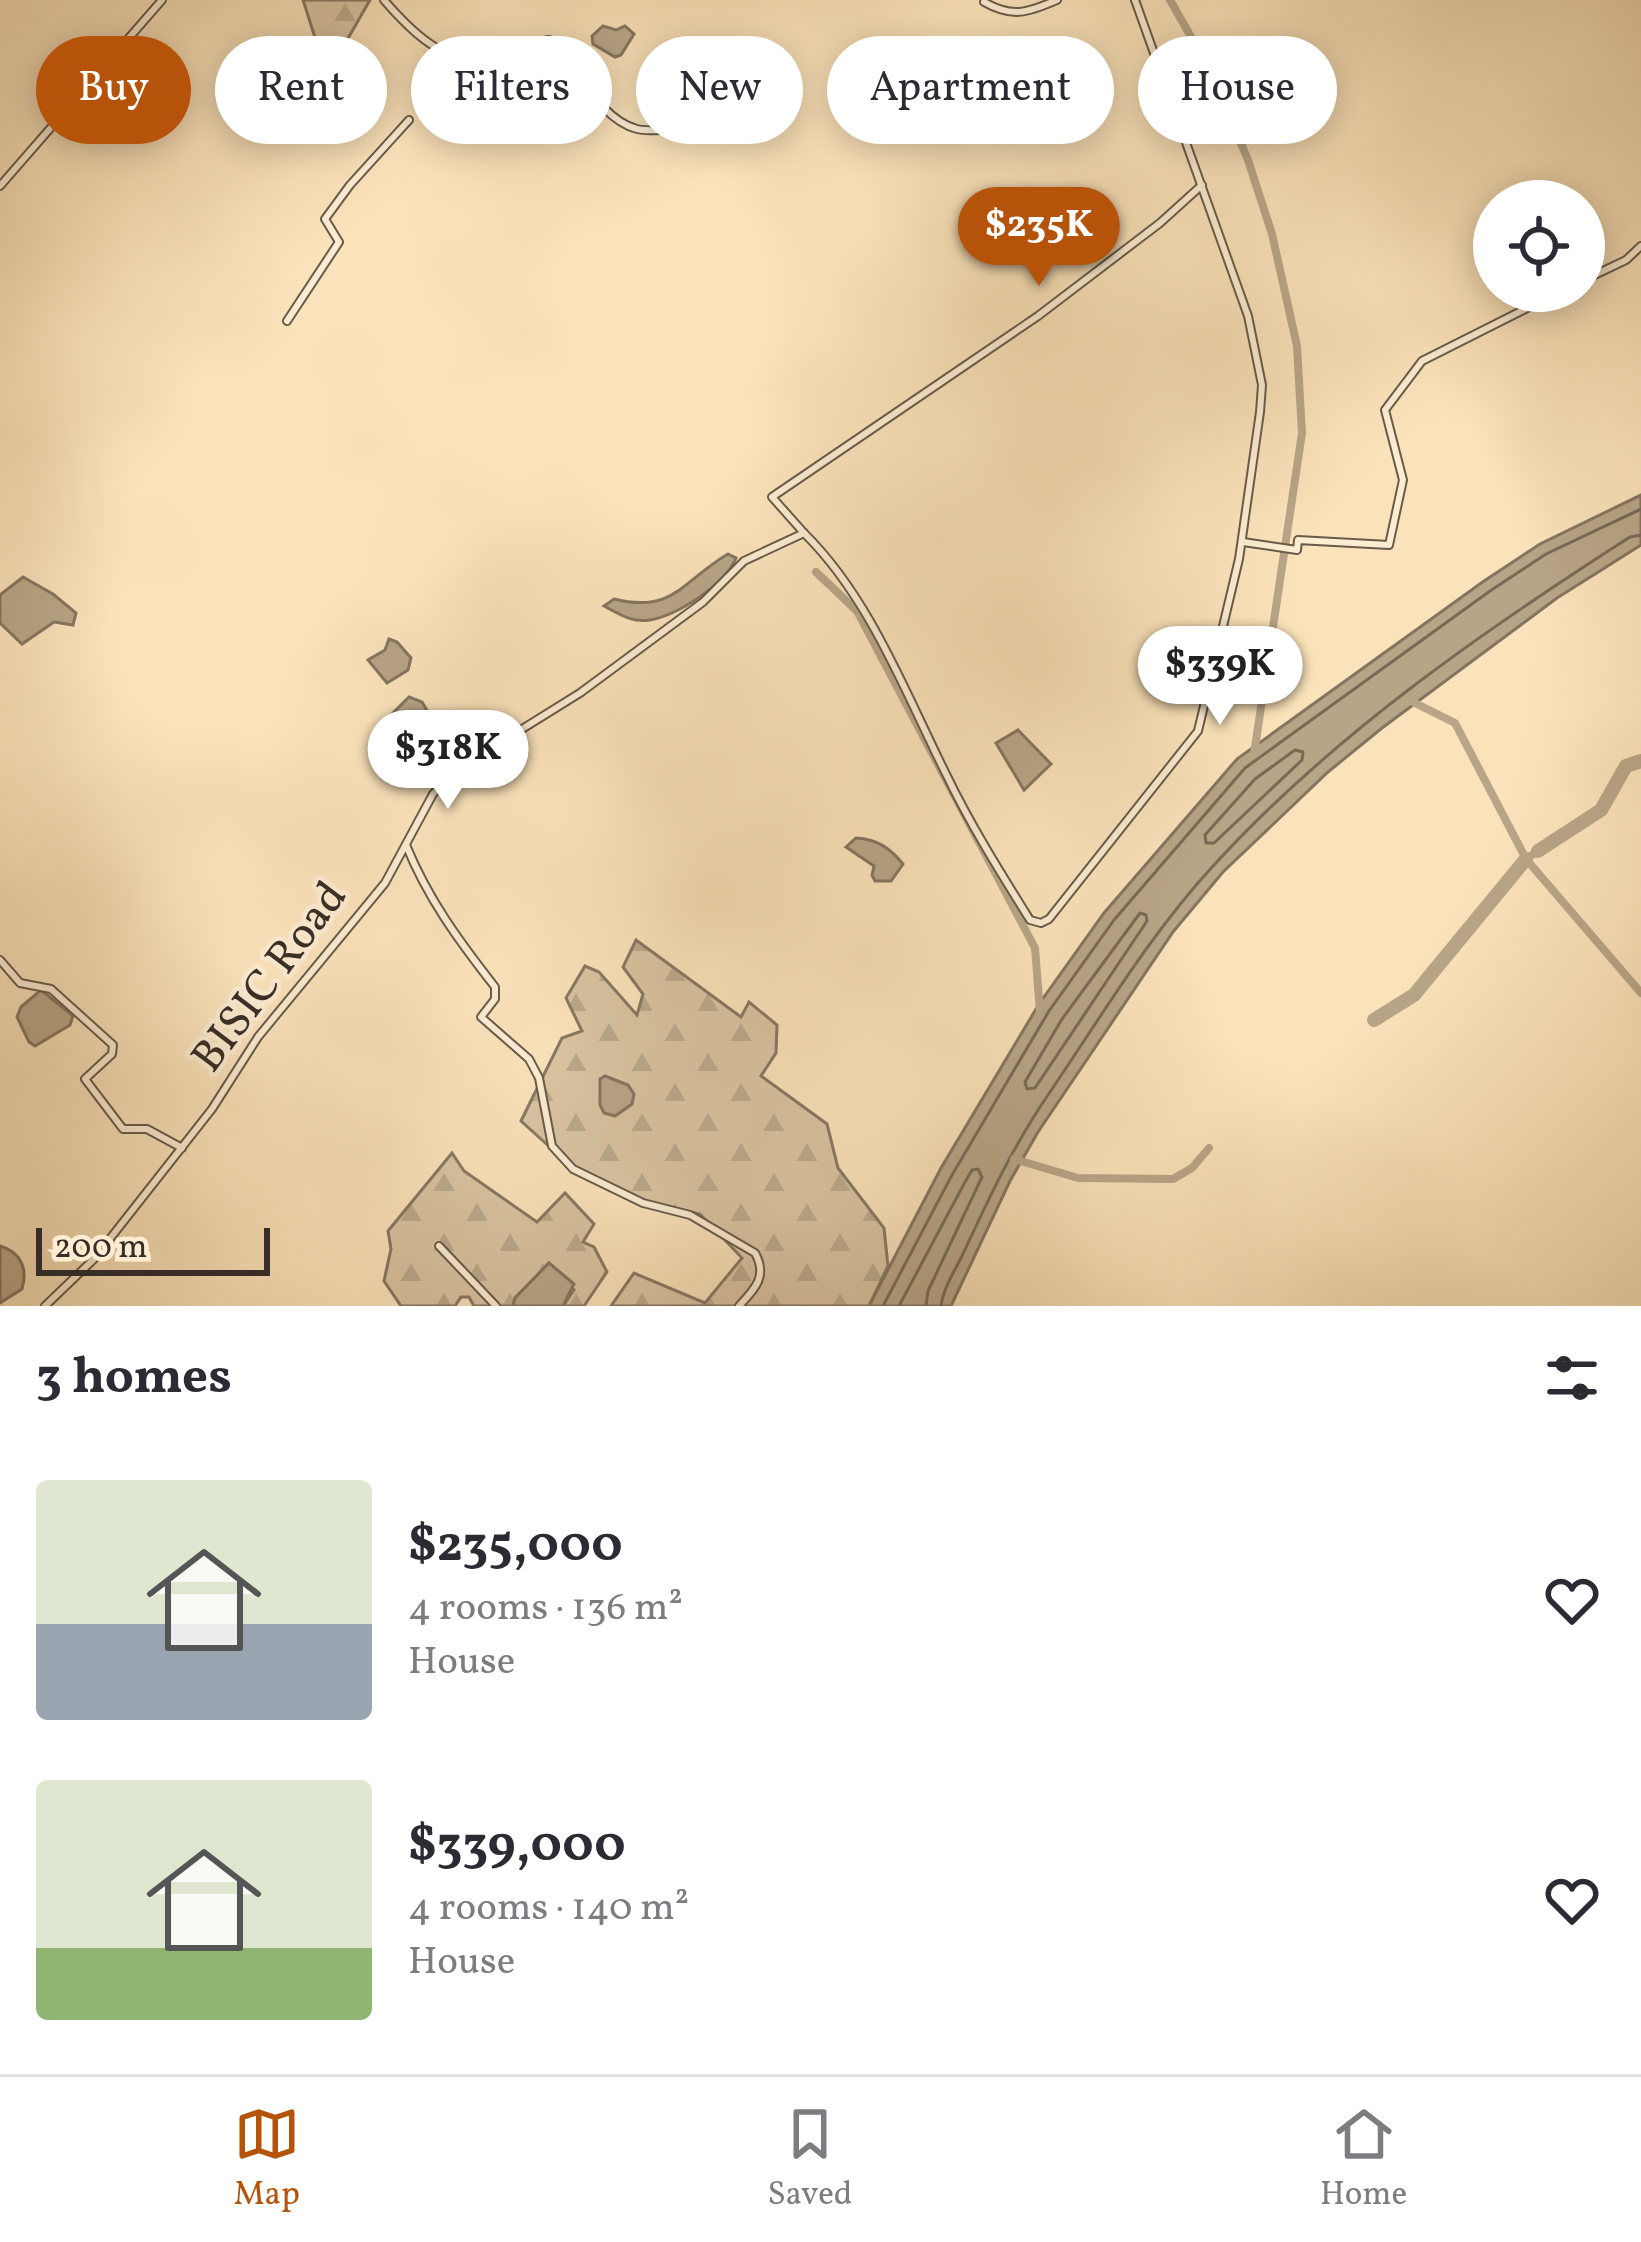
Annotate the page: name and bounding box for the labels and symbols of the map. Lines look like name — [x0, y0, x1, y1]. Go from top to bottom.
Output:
pin: $235K — [955, 187, 1123, 289]
pin: $339K — [1136, 626, 1304, 728]
pin: $318K — [364, 710, 532, 812]
street label: BISIC Road — [178, 869, 364, 1087]
scale bar — [36, 1222, 270, 1275]

